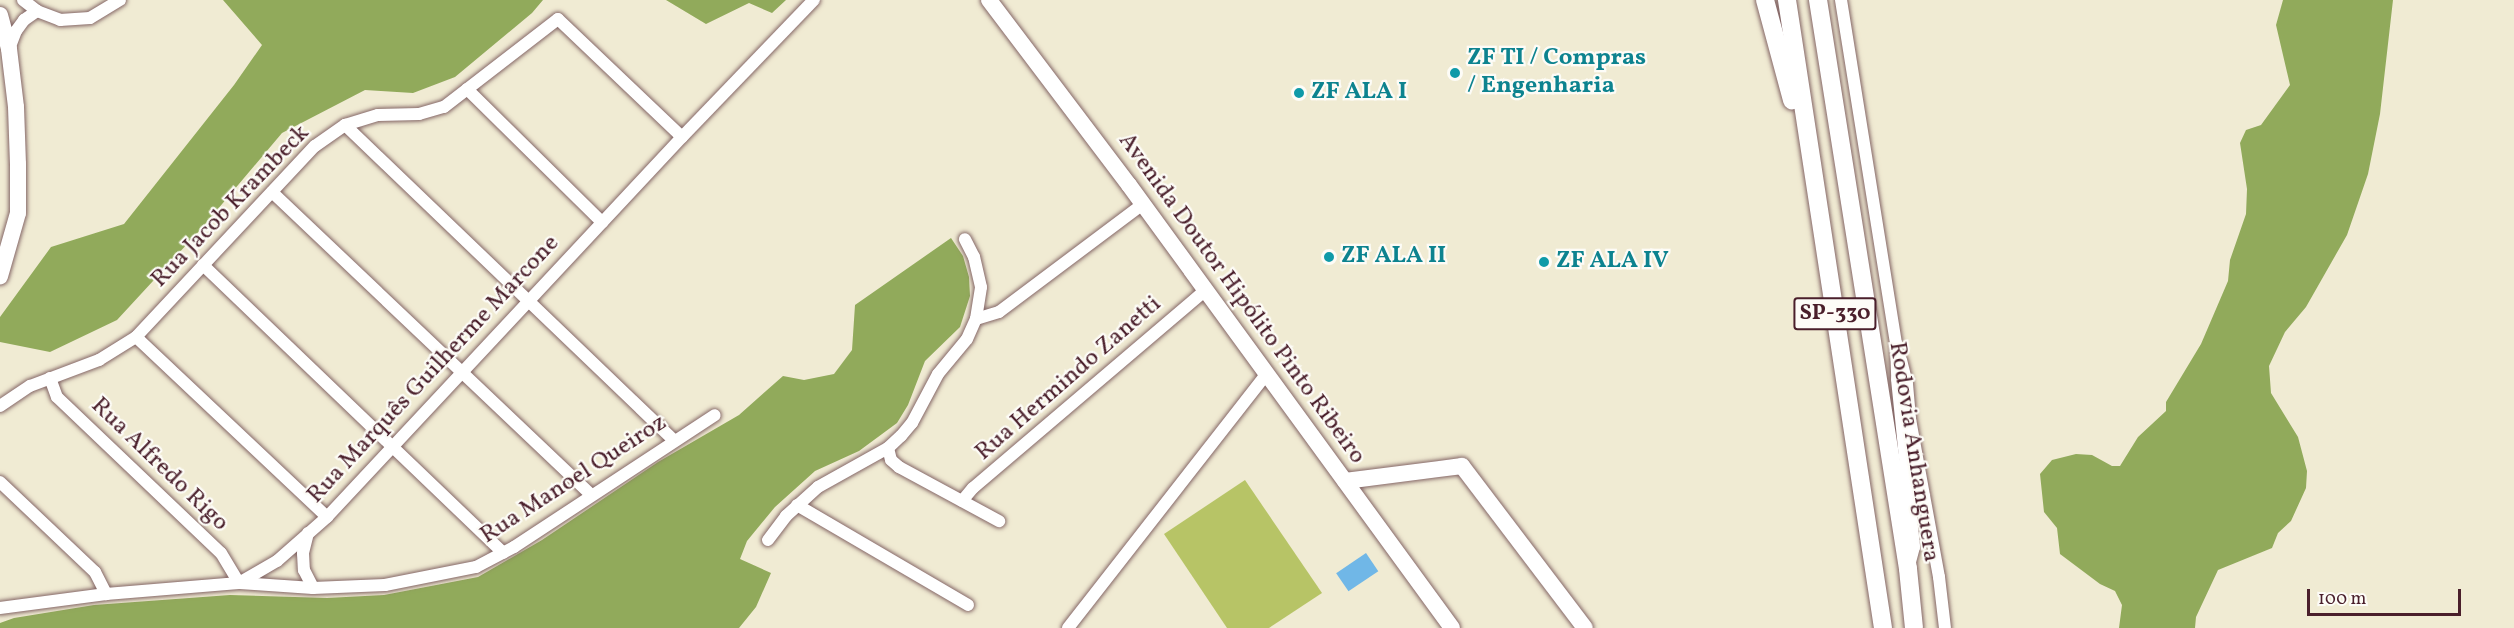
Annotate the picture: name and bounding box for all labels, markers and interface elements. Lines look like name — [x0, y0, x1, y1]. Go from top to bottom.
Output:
place label: ZF TI / Compras / Engenharia — [1467, 45, 1646, 101]
marker: ZF TI / Compras / Engenharia — [1448, 66, 1462, 80]
place label: ZF ALA I — [1311, 79, 1407, 107]
marker: ZF ALA I — [1292, 86, 1306, 100]
street label: Rua Jacob Krambeck — [146, 120, 316, 294]
street label: Avenida Doutor Hipólito Pinto Ribeiro — [1111, 128, 1371, 470]
street label: Rua Marquês Guilherme Marcone — [302, 230, 566, 510]
place label: ZF ALA II — [1341, 243, 1446, 271]
place label: ZF ALA IV — [1556, 248, 1669, 276]
marker: ZF ALA II — [1322, 250, 1336, 264]
marker: ZF ALA IV — [1537, 255, 1551, 269]
street label: Rua Hermindo Zanetti — [970, 290, 1168, 468]
road number: SP-330 — [1793, 295, 1877, 333]
street label: Rodovia Anhanguera — [1881, 340, 1945, 564]
street label: Rua Alfredo Rigo — [84, 392, 234, 538]
street label: Rua Manoel Queiroz — [476, 409, 672, 551]
scale bar — [2310, 577, 2464, 615]
text: 100 m — [2318, 587, 2367, 612]

